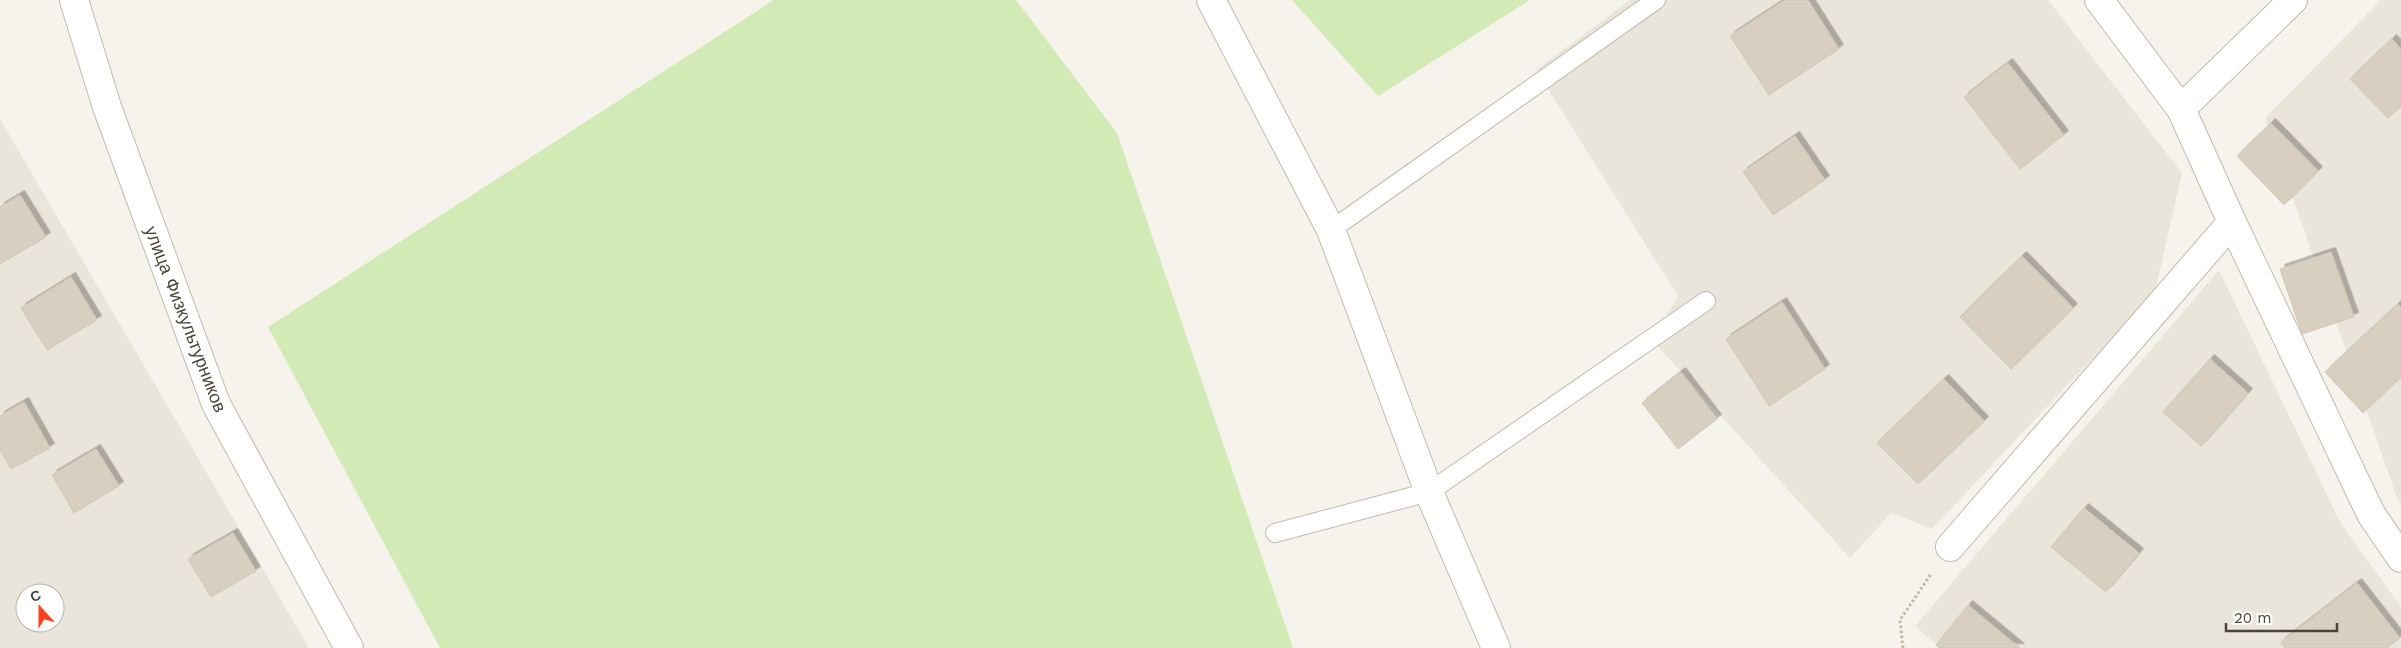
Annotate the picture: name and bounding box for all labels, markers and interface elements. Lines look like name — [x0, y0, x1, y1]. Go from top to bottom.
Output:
street label: улица Физкультурников — [141, 223, 231, 415]
north arrow — [15, 583, 65, 633]
text: С — [28, 587, 43, 605]
scale bar — [2226, 600, 2337, 632]
text: 20 m — [2234, 609, 2272, 627]

